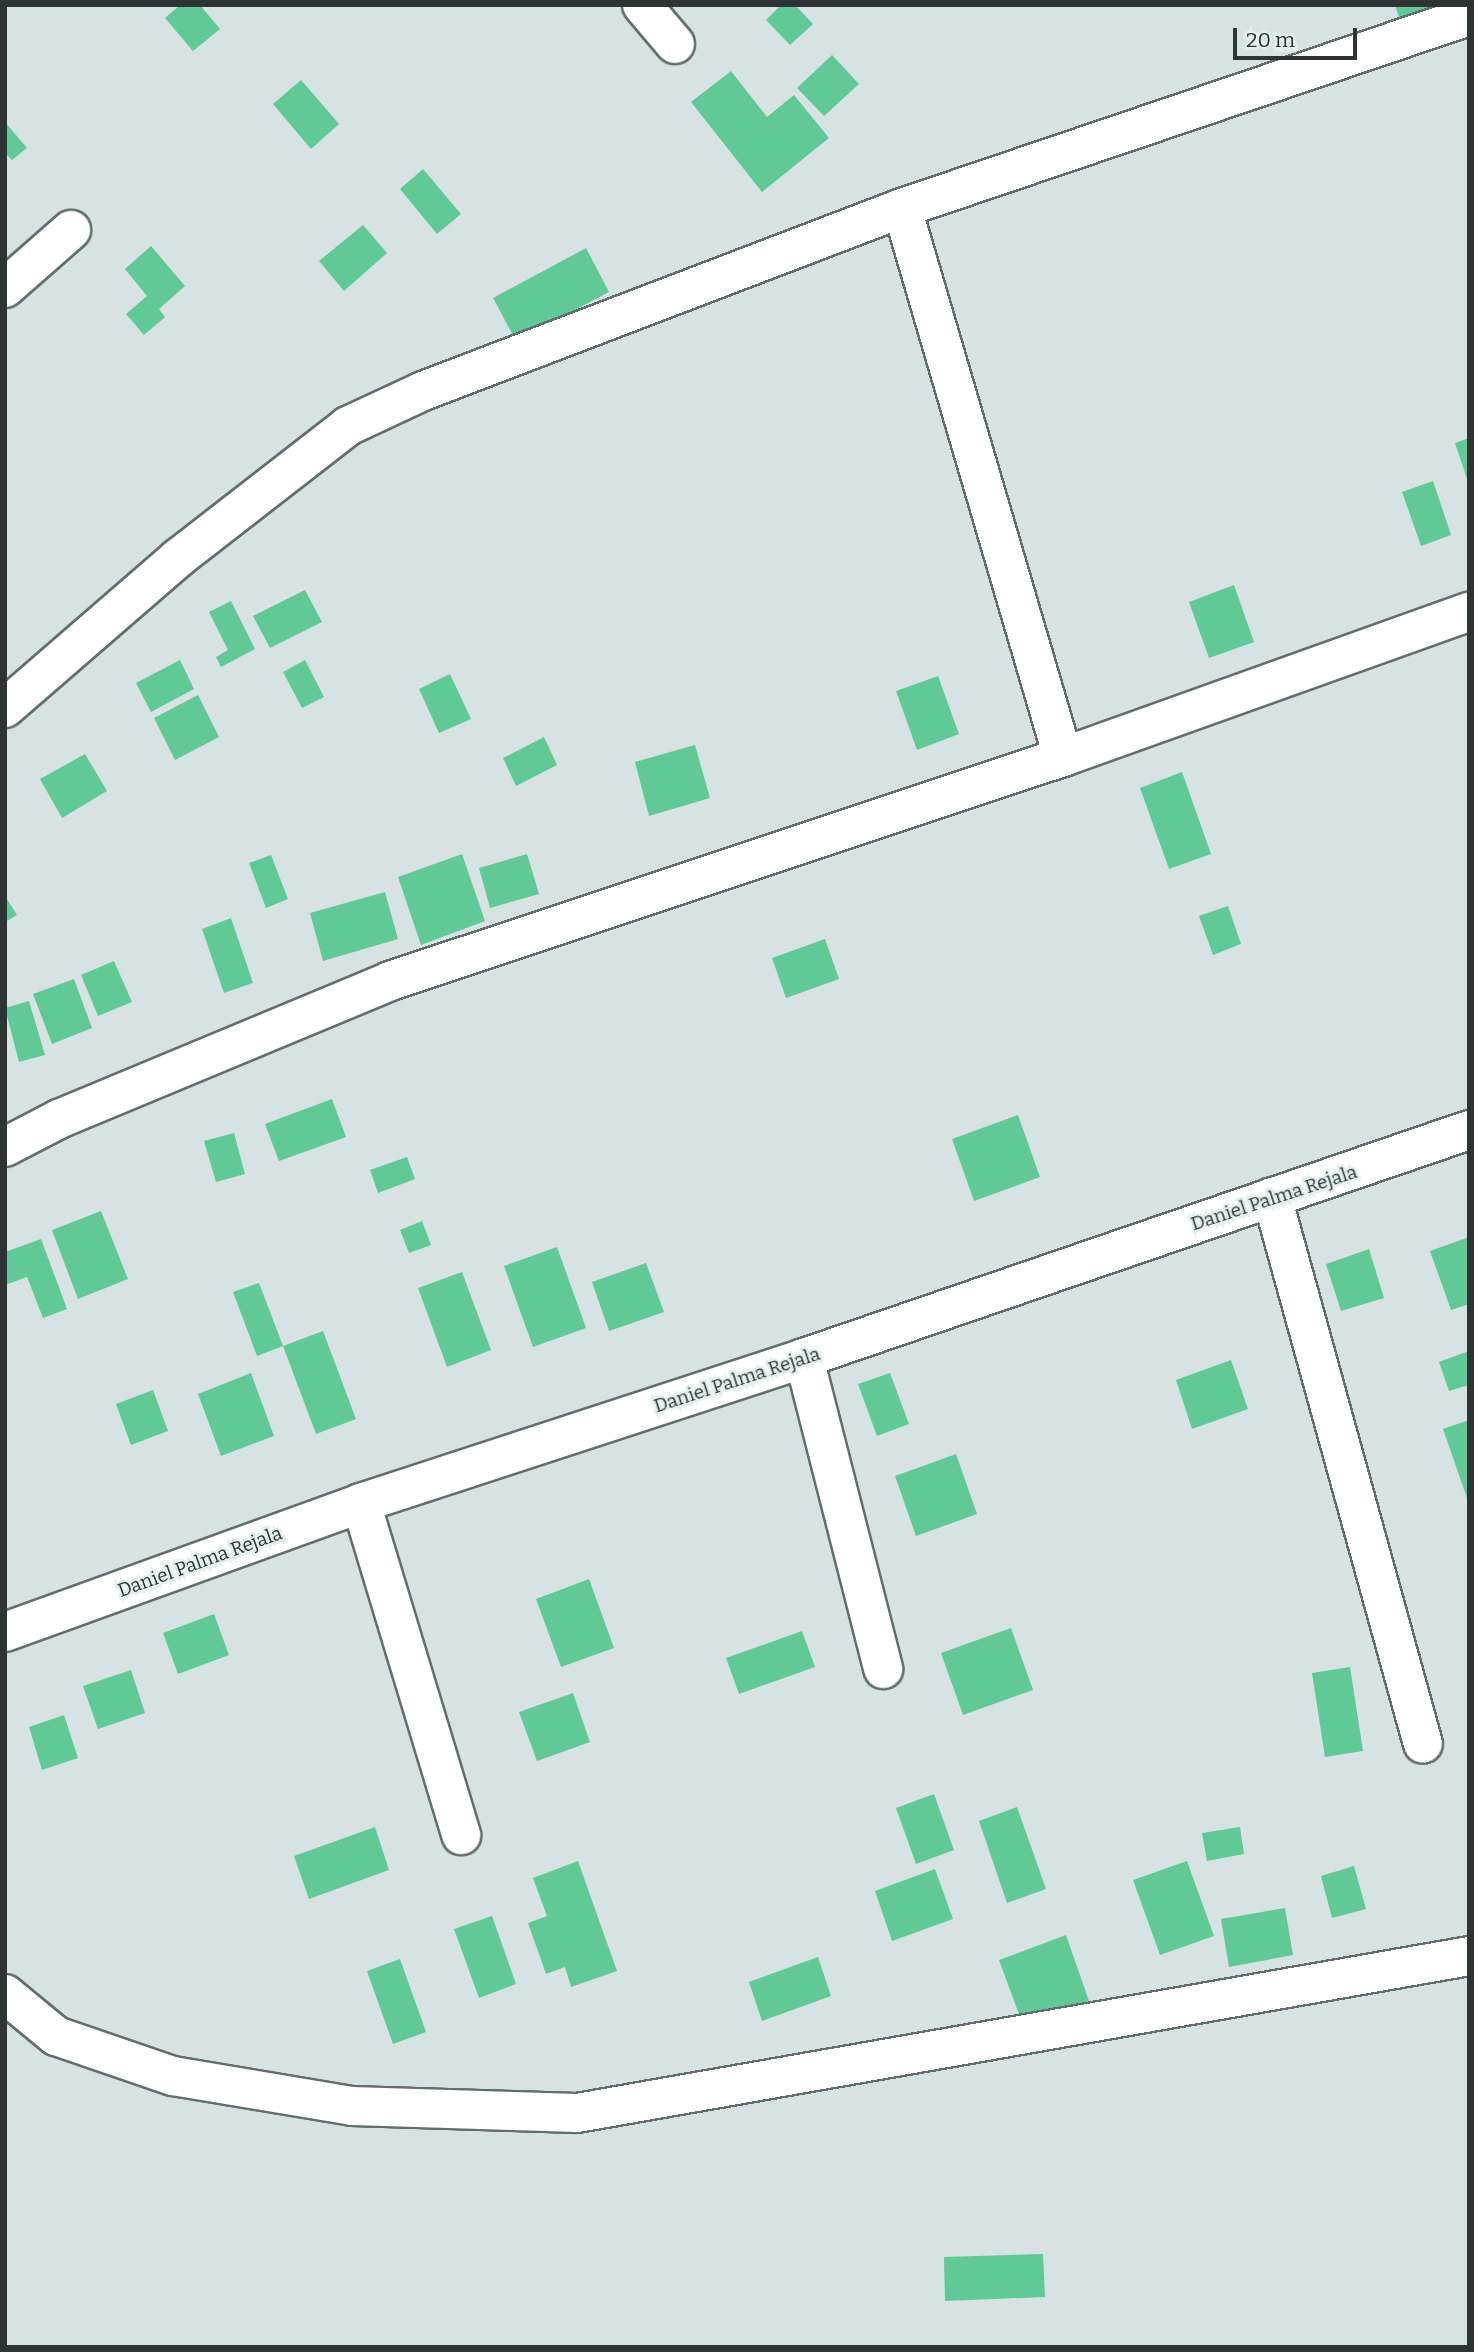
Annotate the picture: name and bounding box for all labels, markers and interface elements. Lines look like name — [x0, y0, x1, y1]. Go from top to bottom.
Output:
scale bar — [1236, 14, 1360, 58]
text: 20 m — [1246, 27, 1295, 53]
street label: Daniel Palma Rejala — [1188, 1160, 1360, 1236]
street label: Daniel Palma Rejala — [651, 1342, 823, 1418]
street label: Daniel Palma Rejala — [115, 1522, 285, 1602]

